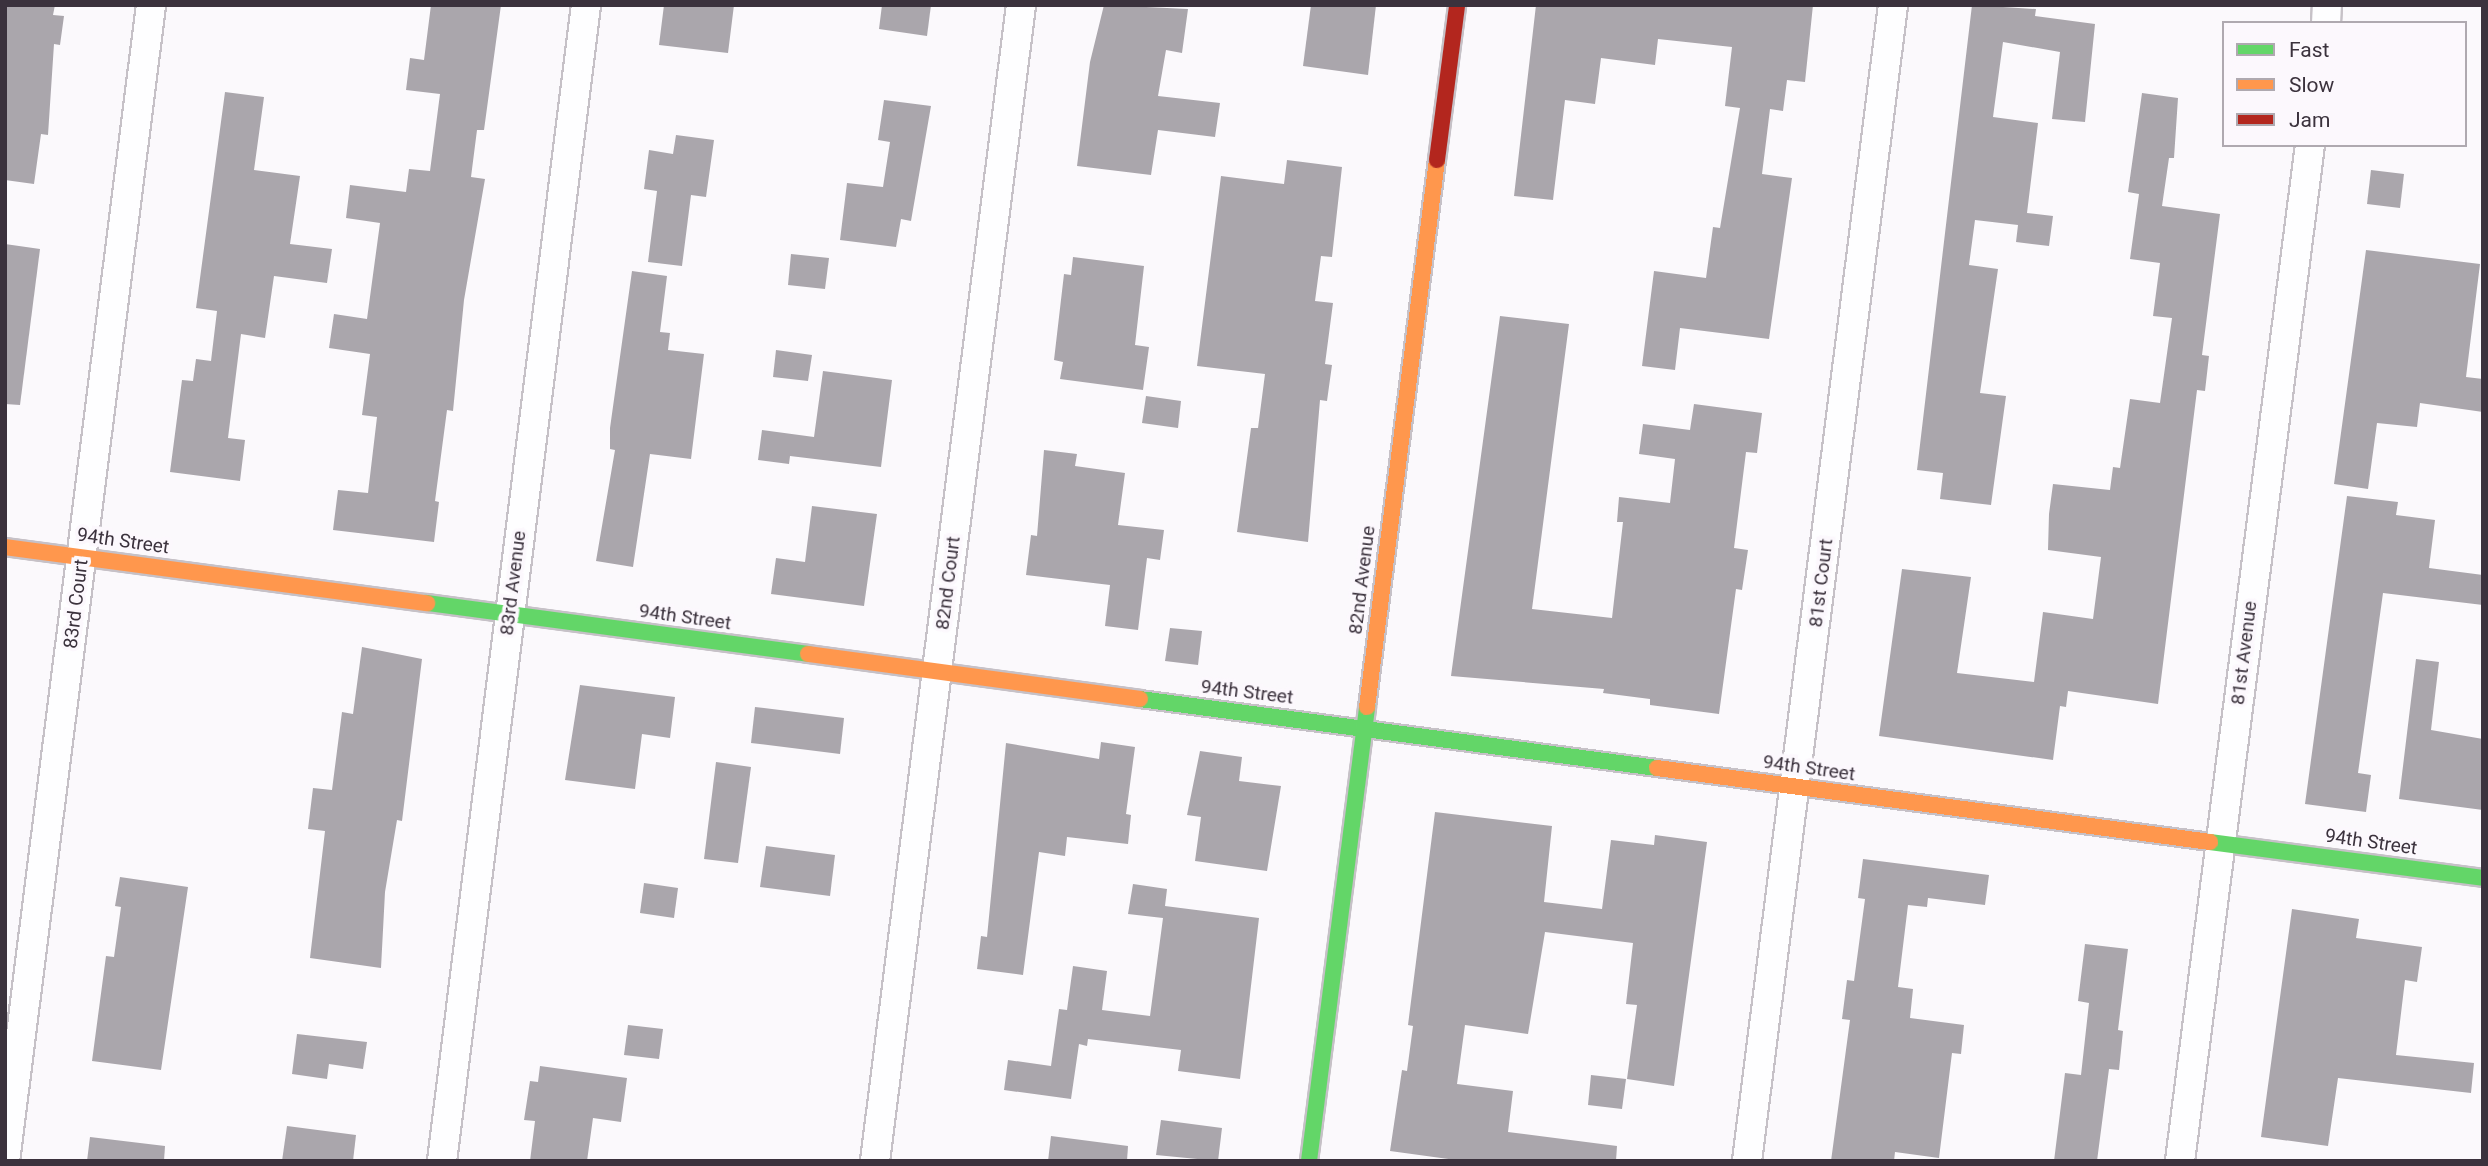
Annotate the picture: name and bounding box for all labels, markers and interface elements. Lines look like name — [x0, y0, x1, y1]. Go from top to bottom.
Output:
legend — [2222, 21, 2467, 147]
text: Fast — [2289, 38, 2329, 62]
text: Slow — [2289, 73, 2334, 97]
text: Jam — [2289, 108, 2330, 132]
street label: 94th Street — [75, 523, 171, 559]
street label: 82nd Avenue — [1344, 524, 1380, 636]
street label: 83rd Avenue — [495, 529, 531, 637]
street label: 82nd Court — [931, 535, 965, 631]
street label: 81st Court — [1804, 537, 1838, 629]
street label: 83rd Court — [59, 558, 93, 650]
street label: 94th Street — [637, 599, 733, 635]
street label: 81st Avenue — [2226, 600, 2262, 706]
street label: 94th Street — [1200, 675, 1294, 709]
street label: 94th Street — [1761, 750, 1857, 786]
street label: 94th Street — [2323, 824, 2419, 860]

